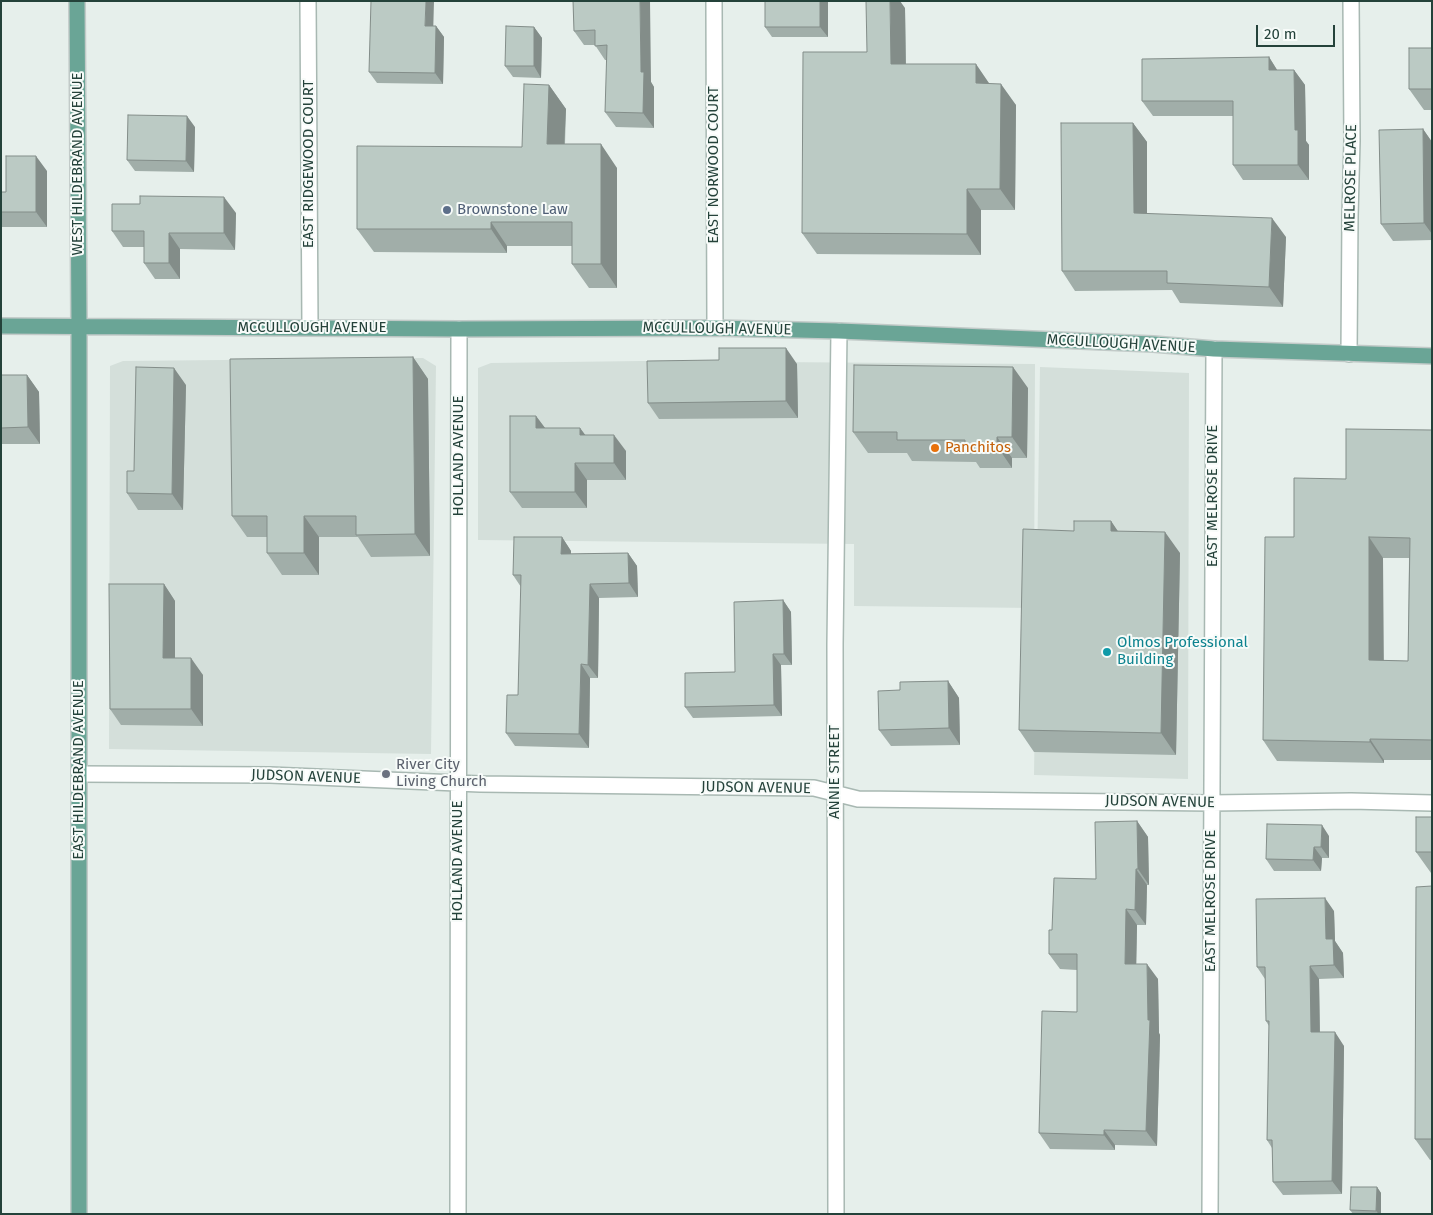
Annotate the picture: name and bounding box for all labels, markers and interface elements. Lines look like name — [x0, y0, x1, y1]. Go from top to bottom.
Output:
scale bar — [1258, 15, 1337, 47]
text: 20 m — [1264, 25, 1297, 43]
street label: WEST HILDEBRAND AVENUE — [69, 72, 87, 256]
street label: EAST RIDGEWOOD COURT — [300, 80, 318, 248]
street label: EAST NORWOOD COURT — [705, 86, 723, 244]
street label: MELROSE PLACE — [1341, 124, 1361, 232]
place label: Brownstone Law — [457, 201, 568, 219]
marker: Brownstone Law — [441, 204, 453, 216]
street label: MCCULLOUGH AVENUE — [238, 319, 386, 337]
street label: MCCULLOUGH AVENUE — [642, 319, 792, 339]
street label: MCCULLOUGH AVENUE — [1046, 331, 1196, 357]
street label: HOLLAND AVENUE — [450, 396, 468, 516]
street label: EAST MELROSE DRIVE — [1204, 425, 1222, 567]
place label: Panchitos — [945, 439, 1011, 457]
marker: Panchitos — [929, 442, 941, 454]
place label: Olmos Professional Building — [1117, 634, 1248, 669]
marker: Olmos Professional Building — [1101, 646, 1113, 658]
street label: EAST HILDEBRAND AVENUE — [70, 680, 88, 860]
street label: ANNIE STREET — [826, 725, 844, 819]
place label: River City Living Church — [396, 756, 487, 791]
street label: JUDSON AVENUE — [251, 766, 361, 788]
marker: River City Living Church — [380, 768, 392, 780]
street label: JUDSON AVENUE — [701, 778, 811, 798]
street label: JUDSON AVENUE — [1105, 792, 1215, 812]
street label: HOLLAND AVENUE — [449, 801, 467, 921]
street label: EAST MELROSE DRIVE — [1202, 830, 1220, 972]

